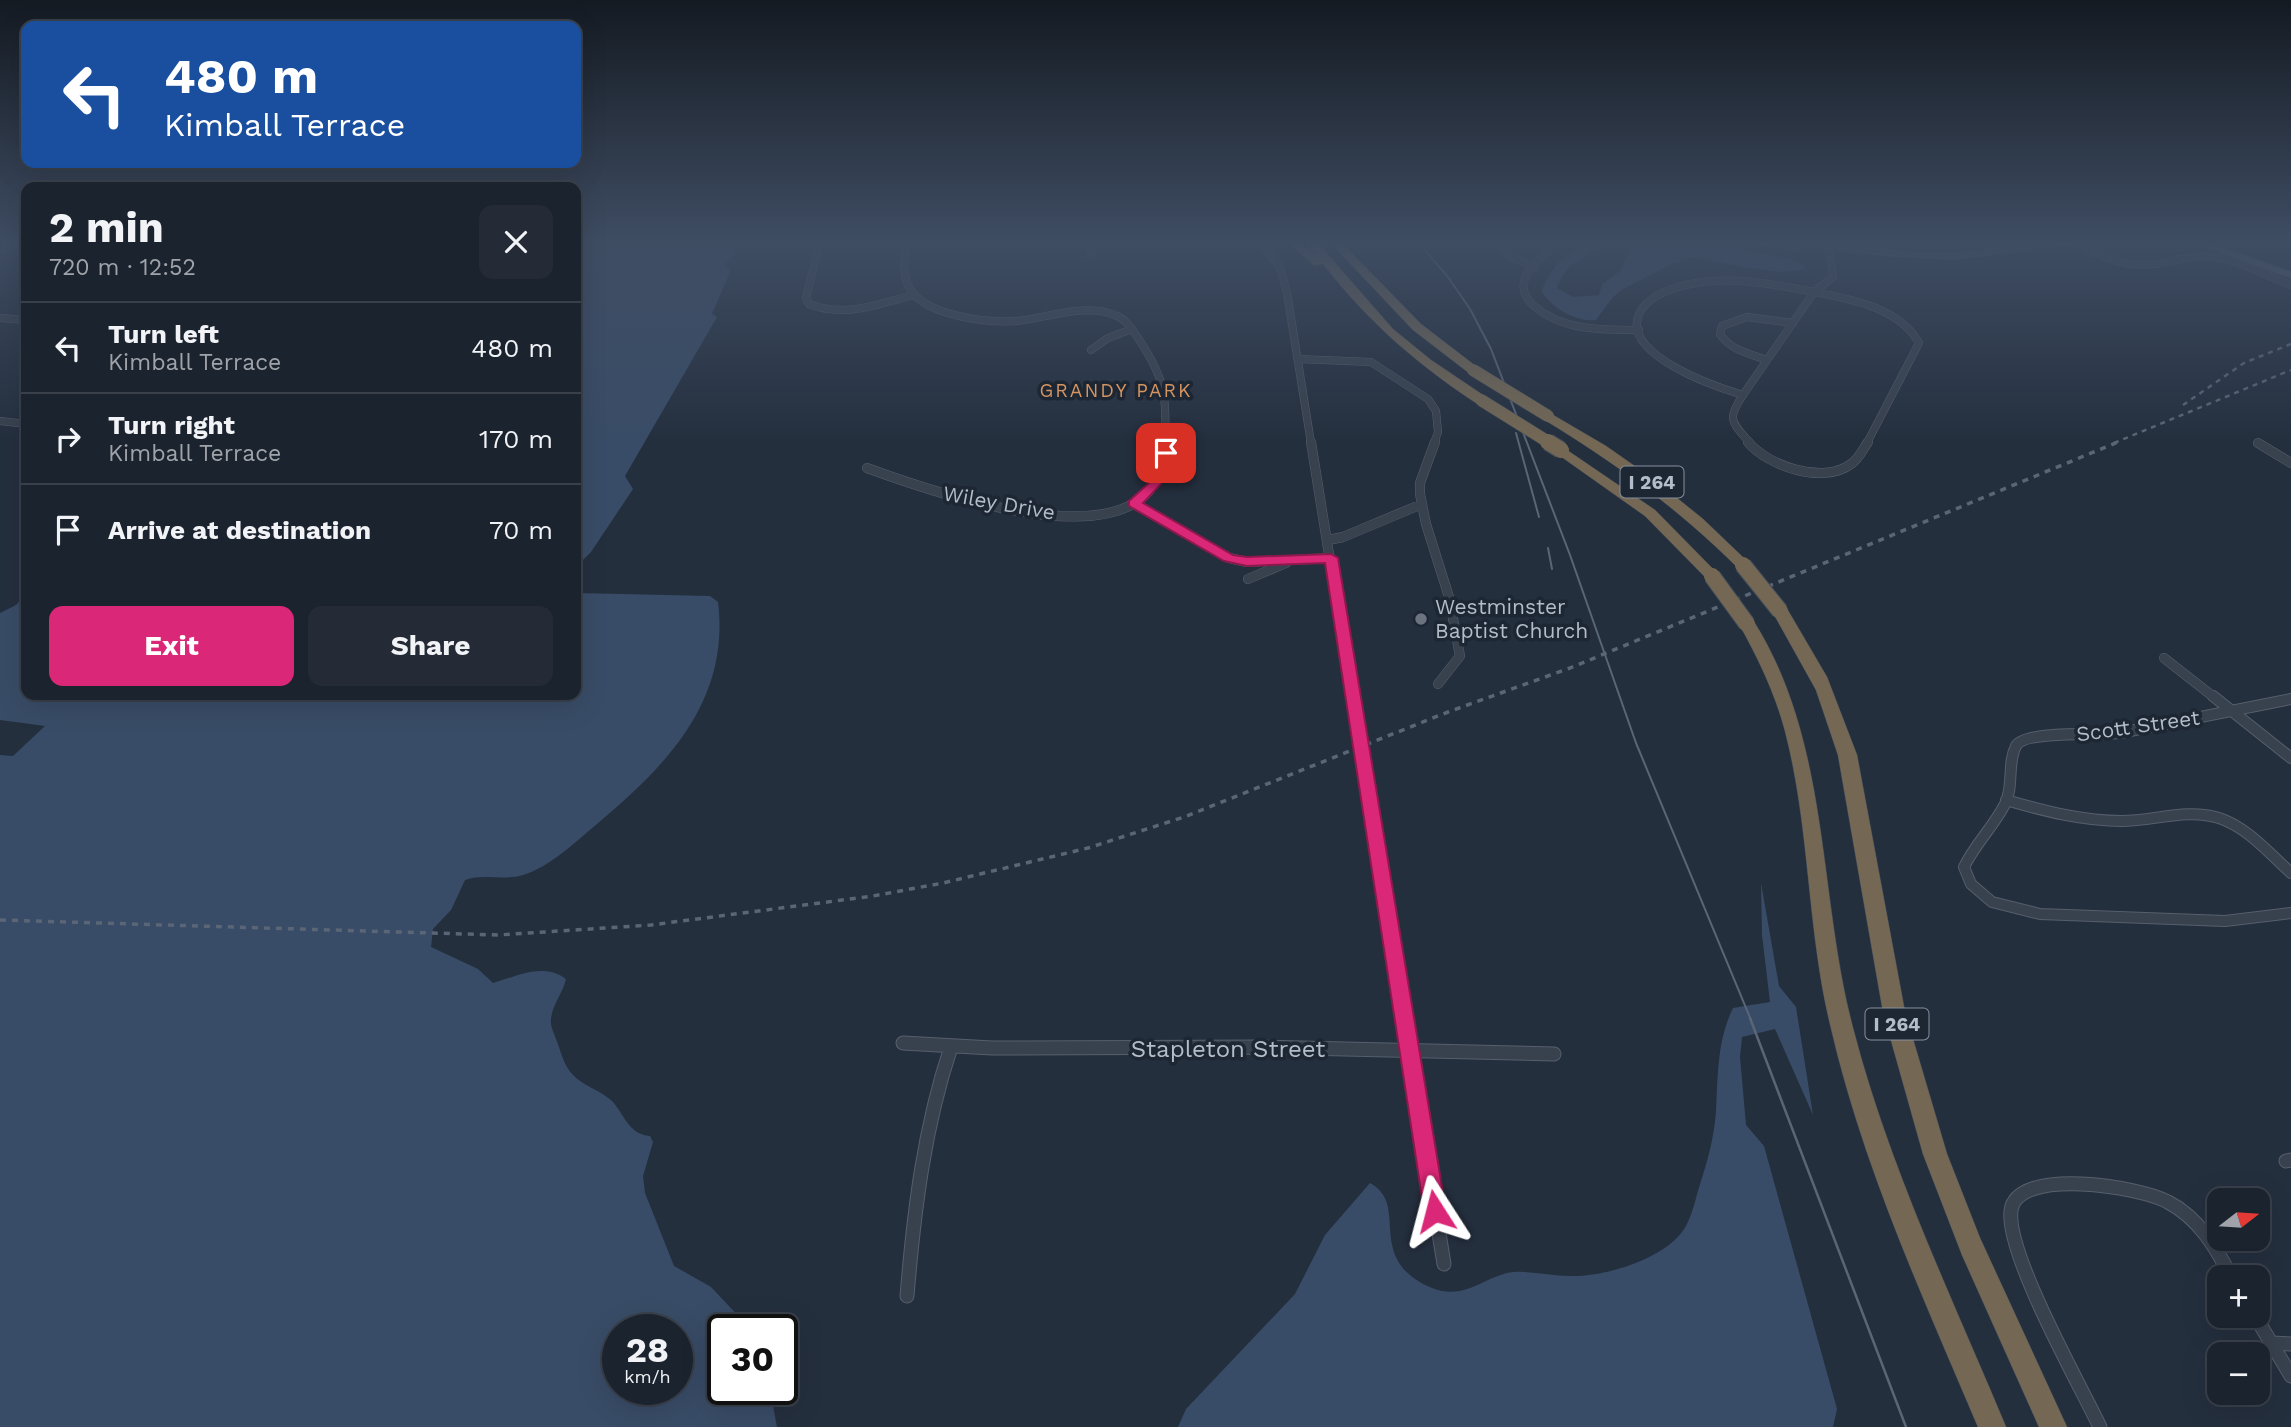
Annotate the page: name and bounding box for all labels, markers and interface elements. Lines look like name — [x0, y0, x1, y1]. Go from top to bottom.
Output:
text: 480 m — [164, 47, 318, 105]
icon: left — [49, 49, 140, 140]
text: Kimball Terrace — [164, 106, 405, 144]
text: 2 min — [49, 203, 164, 252]
button: close — [479, 205, 553, 279]
text: 720 m · 12:52 — [49, 254, 196, 281]
text: Turn left — [108, 319, 219, 349]
icon: left — [49, 329, 87, 367]
text: 480 m — [471, 333, 553, 363]
text: Kimball Terrace — [108, 349, 281, 376]
district label: GRANDY PARK — [1039, 379, 1193, 402]
text: Turn right — [108, 410, 235, 440]
icon: right — [49, 420, 87, 458]
pin — [1136, 423, 1196, 483]
text: 170 m — [479, 424, 553, 454]
icon: arrive — [1147, 434, 1185, 472]
text: Kimball Terrace — [108, 440, 281, 467]
road number: I 264 — [1620, 467, 1684, 498]
street label: Wiley Drive — [941, 480, 1057, 525]
icon: arrive — [49, 511, 87, 549]
text: Arrive at destination — [108, 515, 371, 545]
text: 70 m — [489, 515, 553, 545]
place label: Westminster Baptist Church — [1435, 594, 1588, 643]
button: Exit — [49, 606, 294, 686]
button: Share — [308, 606, 553, 686]
marker: Westminster Baptist Church — [1413, 611, 1429, 627]
street label: Scott Street — [2075, 704, 2201, 747]
road number: I 264 — [1866, 1008, 1928, 1040]
street label: Stapleton Street — [1131, 1035, 1325, 1063]
position arrow — [1398, 1174, 1472, 1248]
north arrow — [2207, 1188, 2270, 1251]
map controls — [2207, 1188, 2270, 1405]
button: + — [2207, 1265, 2270, 1328]
speed limit sign: 30 — [707, 1314, 798, 1405]
text: 28 — [626, 1329, 669, 1371]
button: − — [2207, 1342, 2270, 1405]
text: km/h — [624, 1366, 671, 1387]

